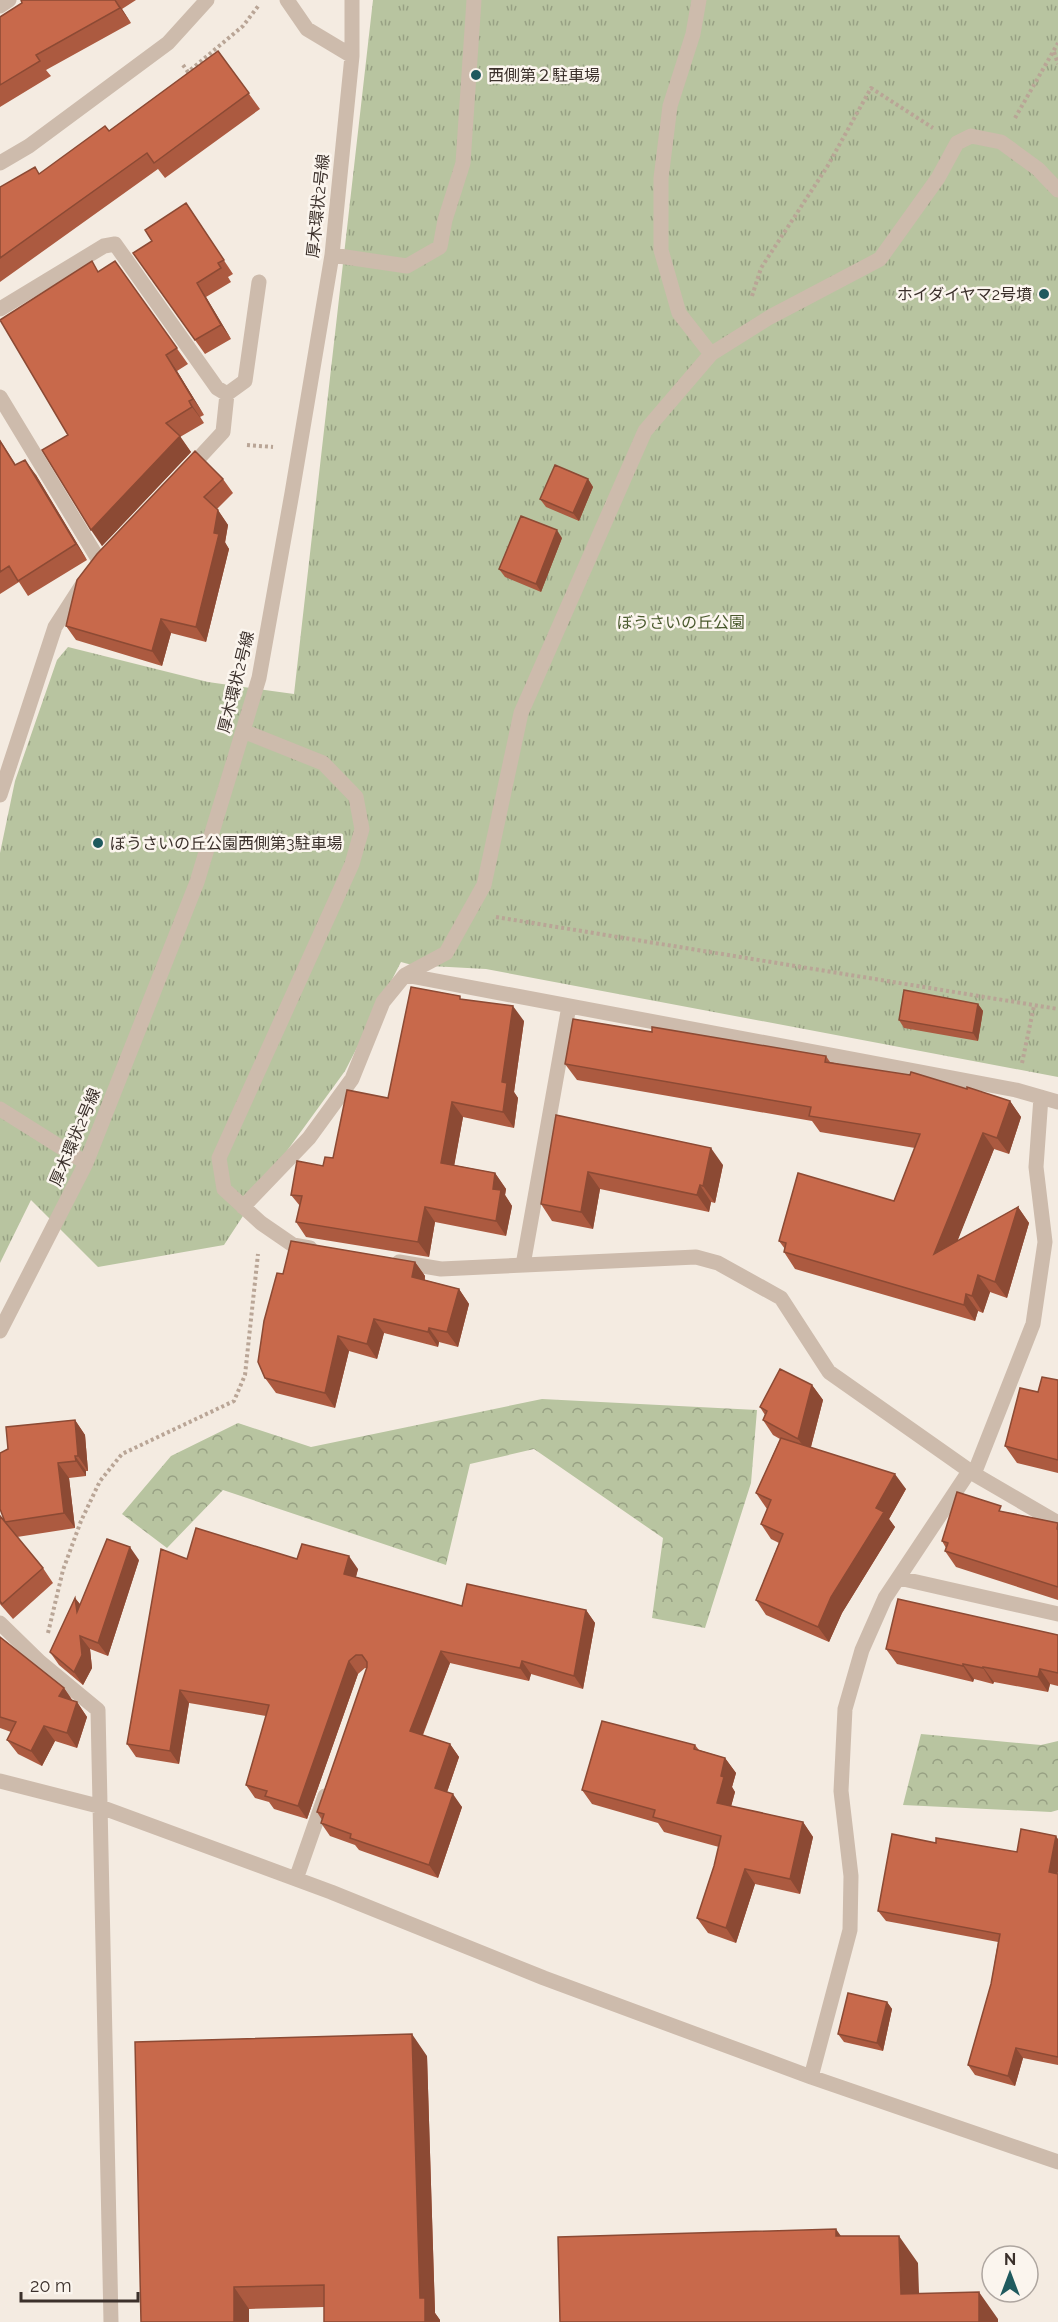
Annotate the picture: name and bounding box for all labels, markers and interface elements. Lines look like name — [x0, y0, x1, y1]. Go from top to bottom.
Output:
place label: 西側第２駐車場 — [488, 66, 600, 85]
marker: 西側第２駐車場 — [469, 68, 483, 82]
street label: 厚木環状2号線 — [303, 153, 333, 259]
place label: ホイダイヤマ2号墳 — [897, 285, 1032, 304]
marker: ホイダイヤマ2号墳 — [1037, 287, 1051, 301]
park label: ぼうさいの丘公園 — [617, 613, 745, 632]
street label: 厚木環状2号線 — [214, 629, 258, 735]
place label: ぼうさいの丘公園西側第3駐車場 — [110, 834, 343, 853]
marker: ぼうさいの丘公園西側第3駐車場 — [91, 836, 105, 850]
street label: 厚木環状2号線 — [46, 1085, 104, 1189]
north arrow — [980, 2244, 1040, 2304]
text: N — [1004, 2250, 1016, 2269]
scale bar — [21, 2265, 138, 2303]
text: 20 m — [30, 2275, 72, 2296]

